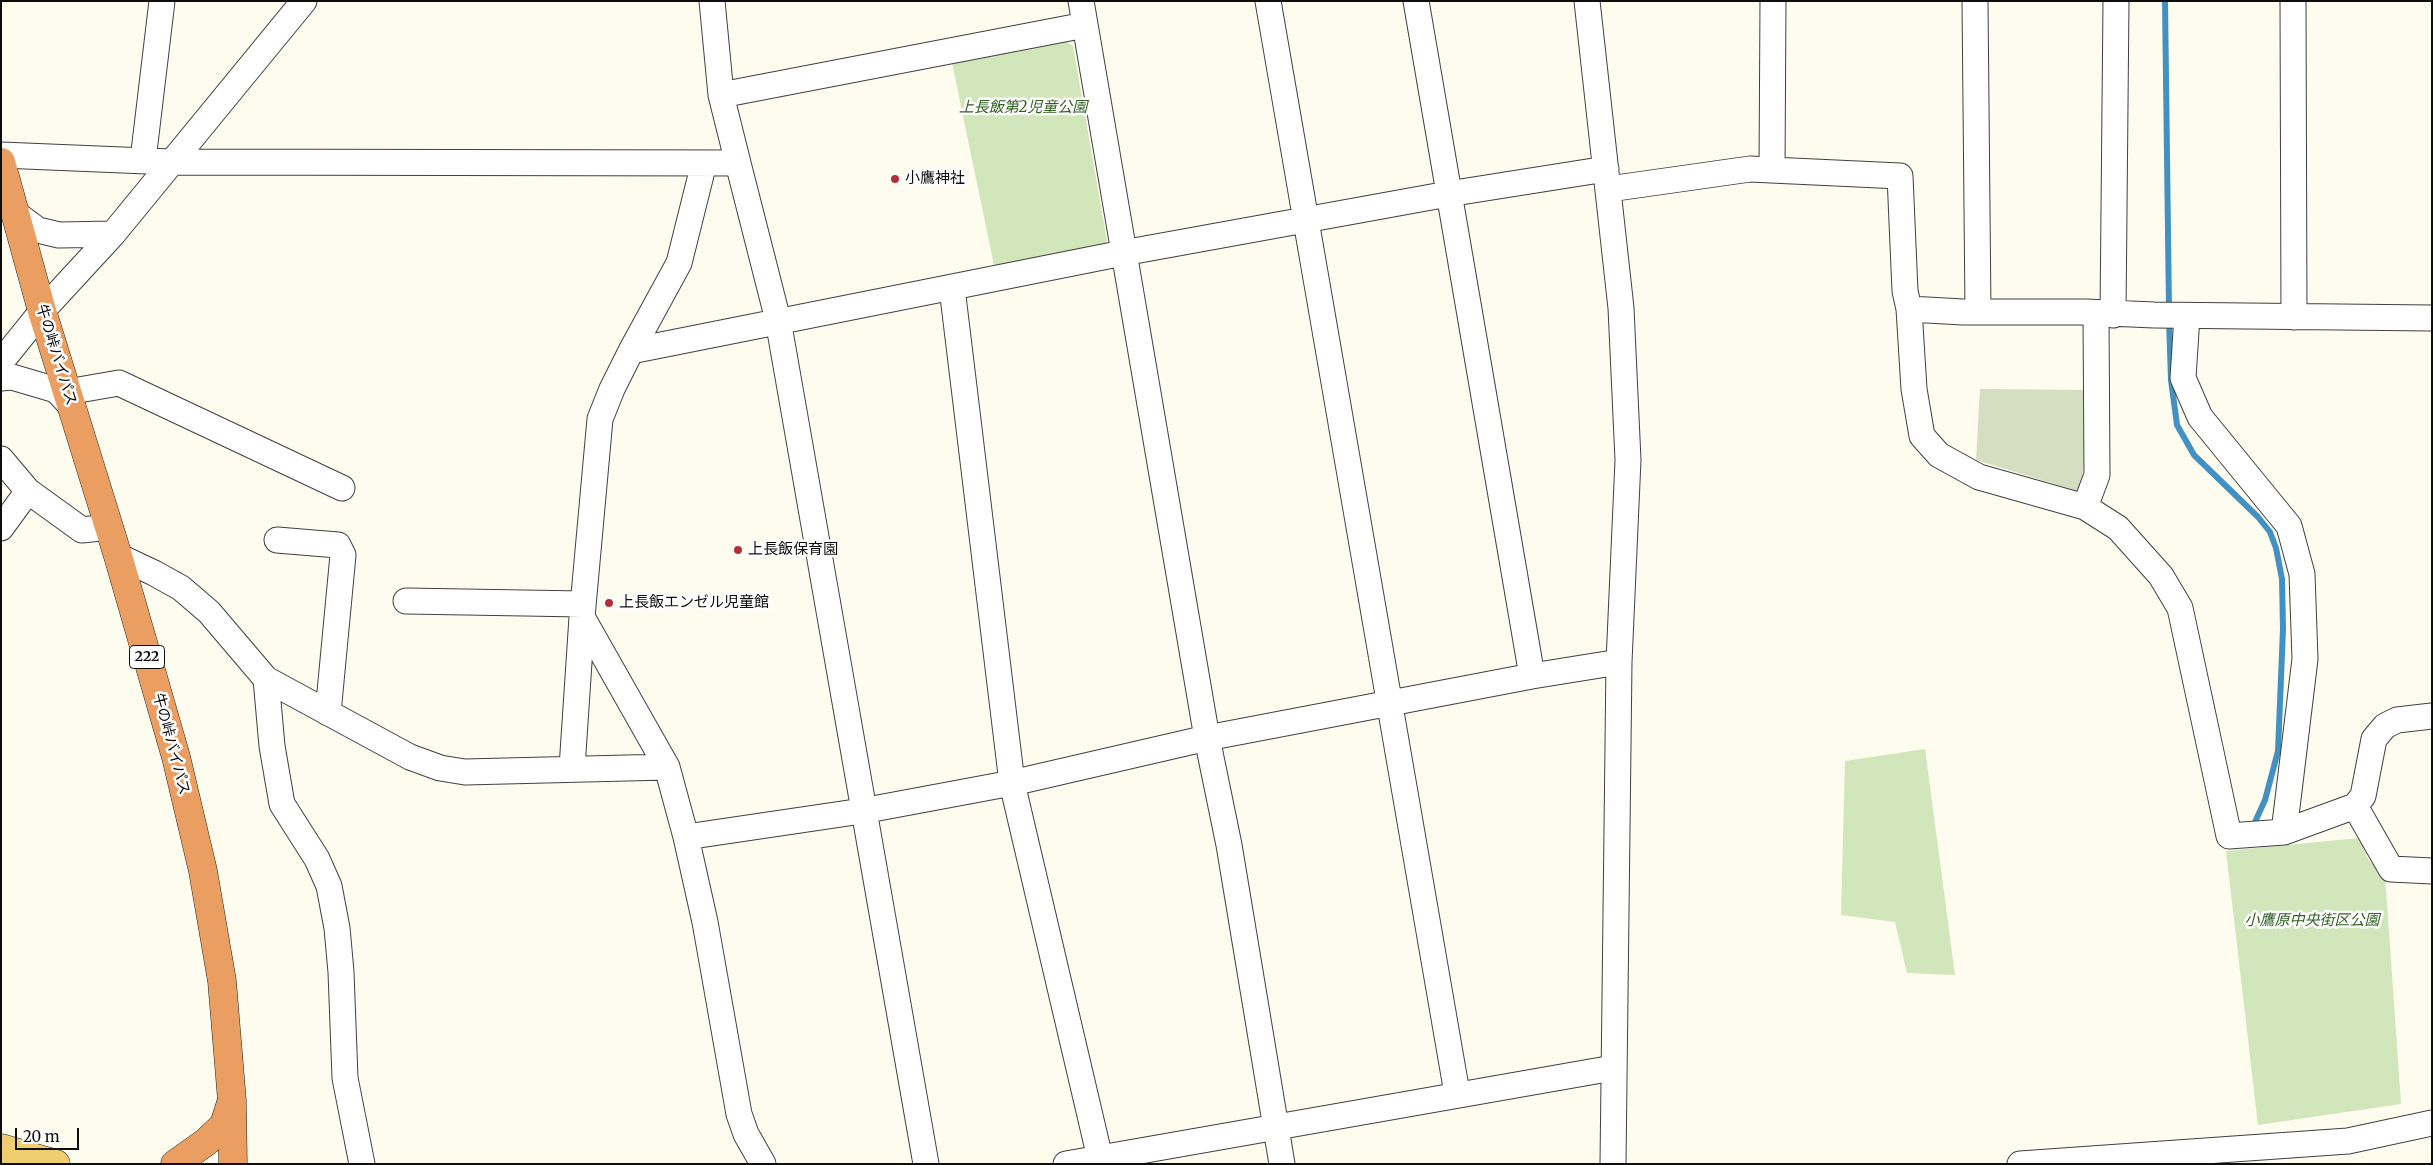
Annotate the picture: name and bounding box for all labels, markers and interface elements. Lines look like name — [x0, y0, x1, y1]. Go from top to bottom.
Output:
park label: 上長飯第2児童公園 — [959, 99, 1087, 117]
place label: 小鷹神社 — [905, 170, 965, 188]
marker: 小鷹神社 — [889, 173, 901, 185]
street label: 牛の峠バイパス — [32, 302, 80, 408]
place label: 上長飯保育園 — [748, 541, 838, 559]
marker: 上長飯保育園 — [732, 544, 744, 556]
place label: 上長飯エンゼル児童館 — [619, 594, 769, 612]
marker: 上長飯エンゼル児童館 — [603, 597, 615, 609]
road number: 222 — [130, 646, 164, 669]
street label: 牛の峠バイパス — [149, 691, 193, 797]
park label: 小鷹原中央街区公園 — [2245, 912, 2379, 930]
scale bar — [18, 1118, 81, 1150]
text: 20 m — [23, 1127, 60, 1146]

